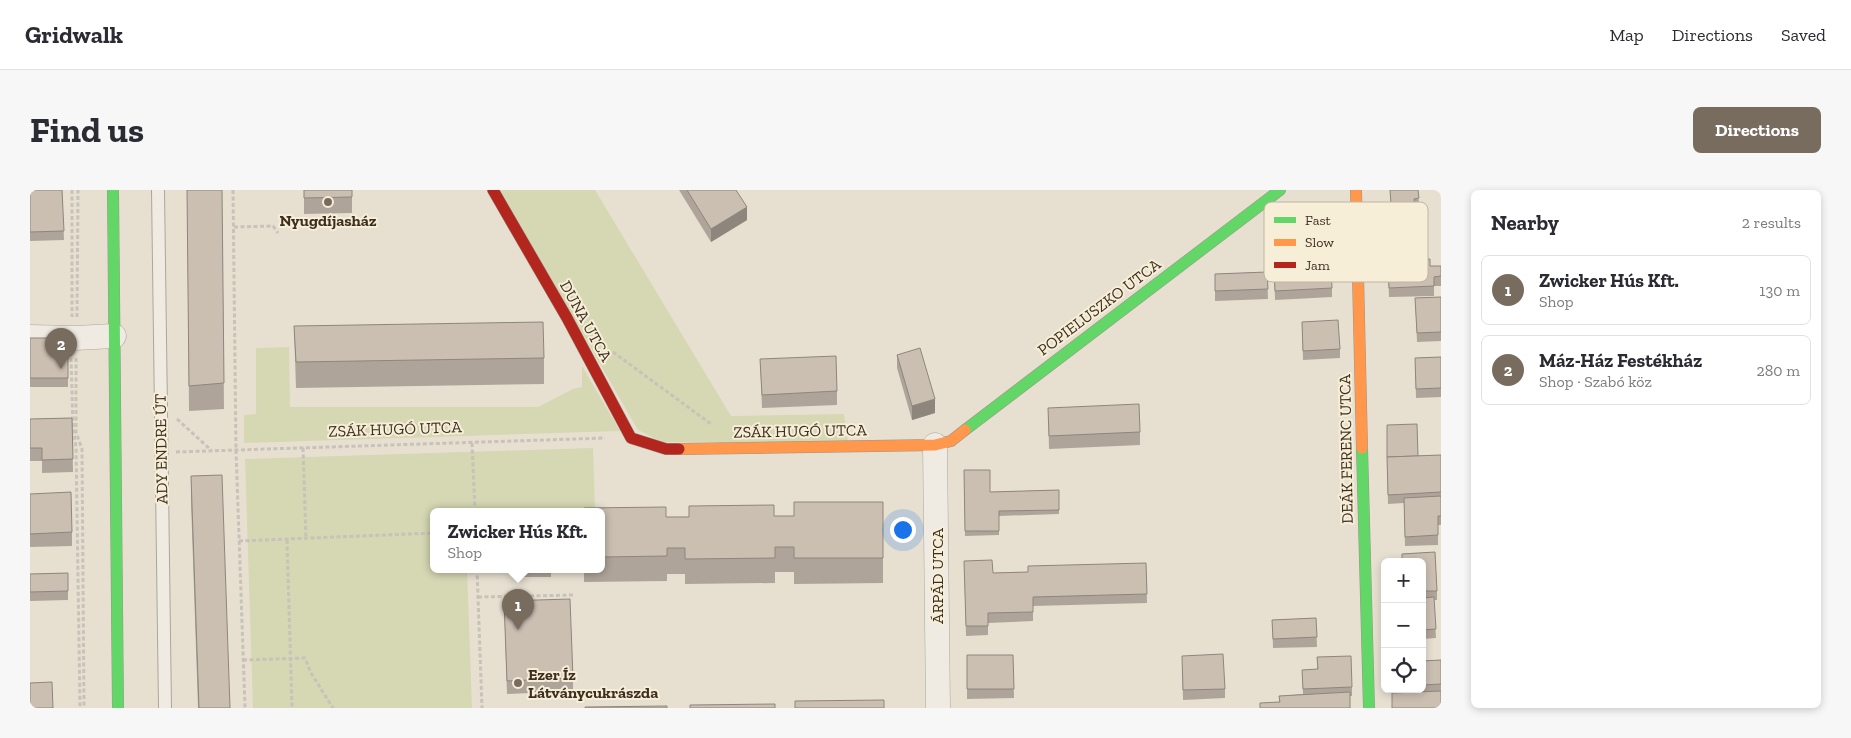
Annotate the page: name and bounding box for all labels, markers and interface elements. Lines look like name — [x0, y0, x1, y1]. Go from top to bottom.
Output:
text: Gridwalk — [25, 20, 123, 49]
text: Map — [1609, 24, 1644, 46]
text: Directions — [1672, 24, 1753, 46]
text: Saved — [1781, 24, 1826, 46]
button: Directions — [1693, 107, 1821, 153]
text: Find us — [30, 109, 144, 151]
marker: Nyugdíjasház — [322, 196, 334, 208]
legend — [1264, 202, 1428, 282]
text: Nearby — [1491, 210, 1559, 235]
place label: Nyugdíjasház — [279, 211, 377, 230]
text: Fast — [1305, 212, 1332, 229]
text: 2 results — [1742, 213, 1801, 232]
text: Slow — [1305, 234, 1334, 251]
street label: POPIELUSZKO UTCA — [1034, 254, 1165, 359]
text: Jam — [1305, 257, 1330, 274]
text: Zwicker Hús Kft. — [1539, 269, 1679, 292]
street label: DUNA UTCA — [556, 277, 616, 365]
text: 1 — [1505, 281, 1511, 300]
text: 130 m — [1759, 281, 1800, 300]
text: Shop — [1539, 292, 1574, 311]
pin: 2 — [45, 328, 77, 369]
text: Máz-Ház Festékház — [1539, 349, 1702, 372]
text: 2 — [1504, 361, 1512, 380]
text: 280 m — [1756, 361, 1800, 380]
text: Shop · Szabó köz — [1539, 372, 1652, 391]
street label: DEÁK FERENC UTCA — [1335, 373, 1357, 524]
street label: ADY ENDRE ÚT — [151, 393, 171, 505]
street label: ZSÁK HUGÓ UTCA — [328, 417, 463, 441]
street label: ZSÁK HUGÓ UTCA — [733, 420, 867, 442]
popup — [430, 508, 605, 573]
your location — [890, 517, 916, 543]
text: Zwicker Hús Kft. — [448, 520, 587, 543]
street label: ÁRPÁD UTCA — [928, 527, 947, 624]
text: Shop — [448, 543, 482, 562]
map controls — [1381, 558, 1426, 693]
button: + — [1381, 558, 1426, 603]
pin: 1 — [502, 589, 534, 630]
button: − — [1381, 603, 1426, 648]
button: locate — [1381, 648, 1426, 693]
place label: Ezer Íz Látványcukrászda — [528, 665, 658, 702]
marker: Ezer Íz Látványcukrászda — [512, 677, 524, 689]

